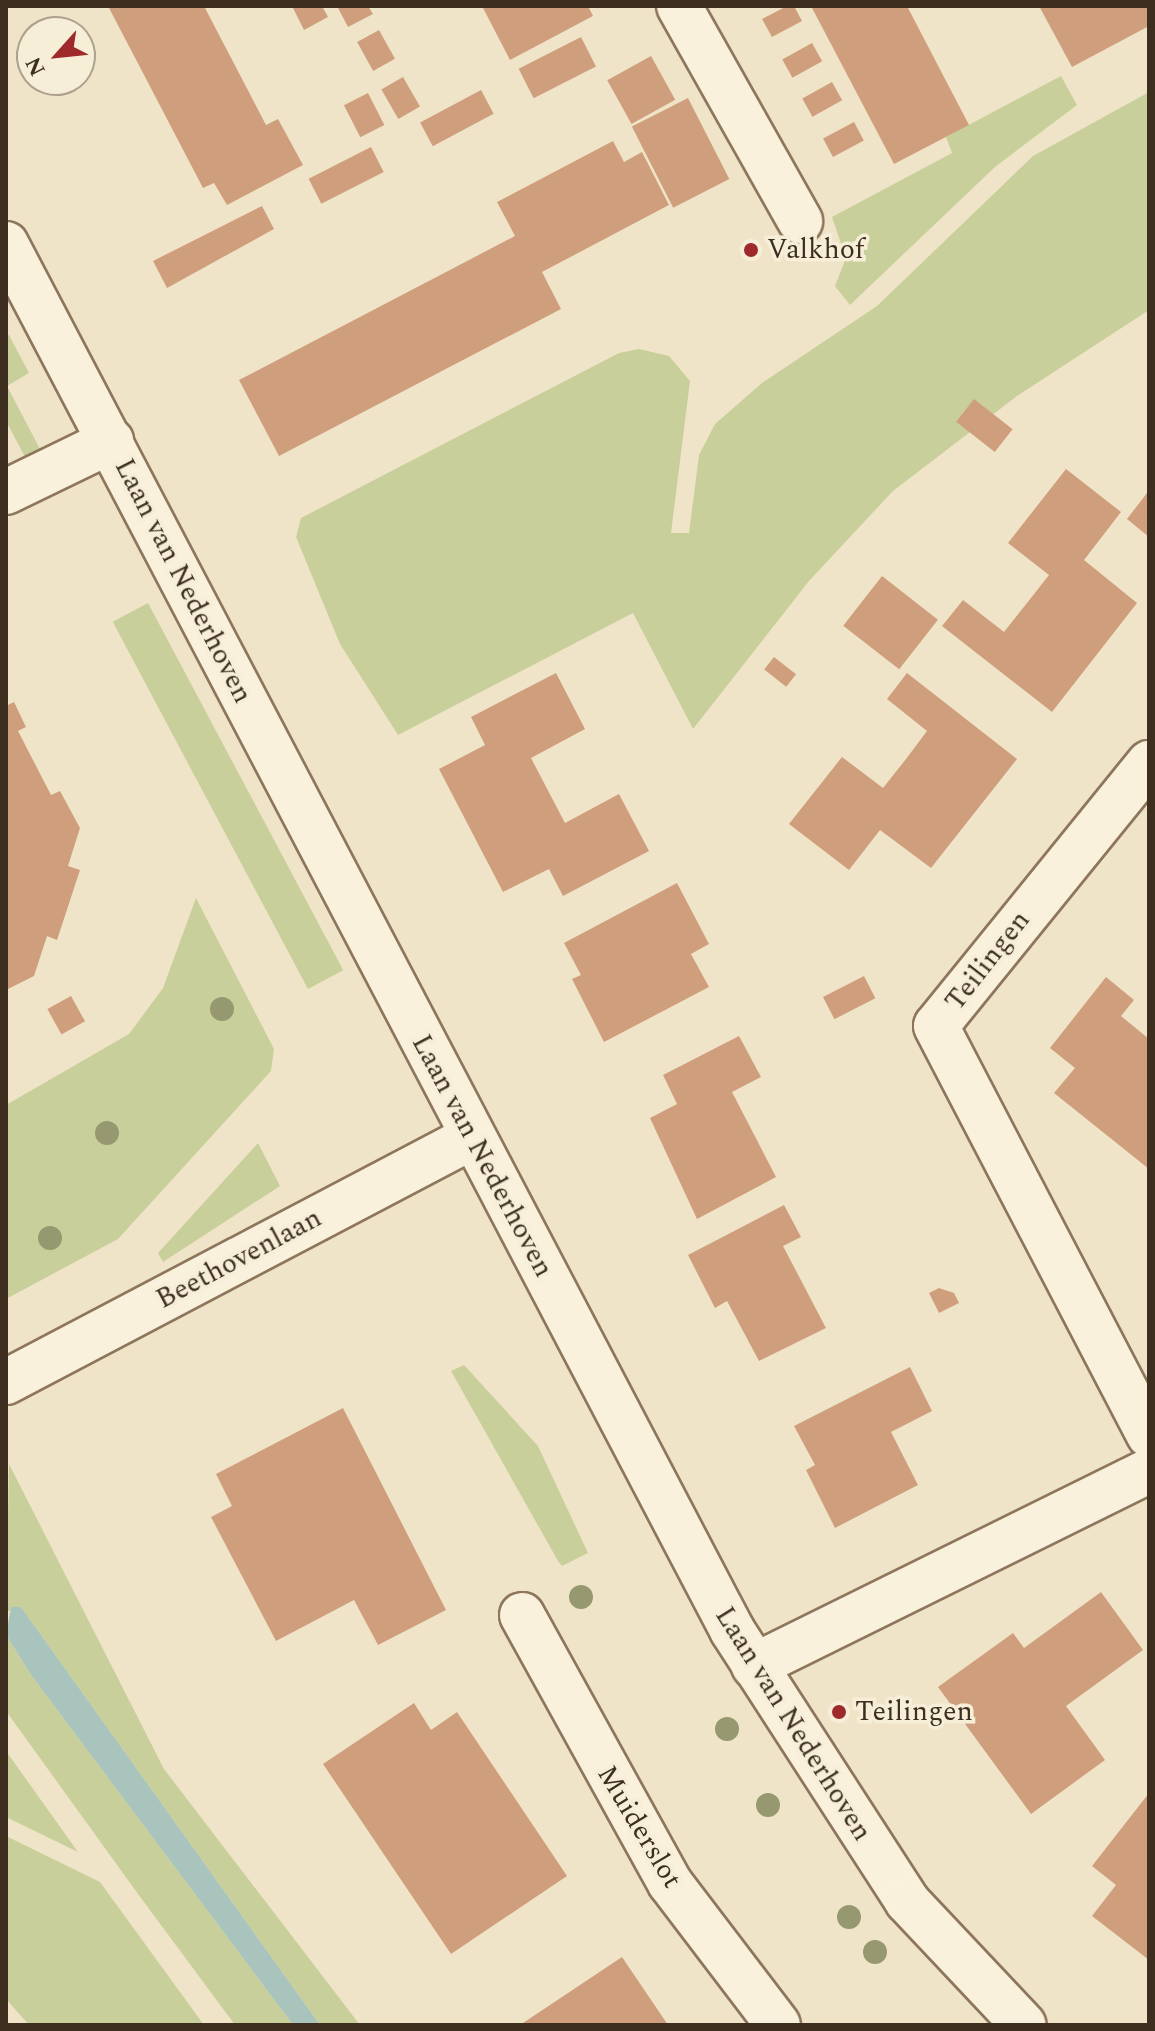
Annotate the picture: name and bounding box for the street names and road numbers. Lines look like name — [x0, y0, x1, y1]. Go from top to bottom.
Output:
street label: Laan van Nederhoven — [107, 453, 259, 709]
street label: Teilingen — [939, 904, 1037, 1018]
street label: Laan van Nederhoven — [404, 1029, 560, 1283]
street label: Beethovenlaan — [151, 1201, 327, 1317]
street label: Laan van Nederhoven — [707, 1601, 879, 1847]
street label: Muiderslot — [589, 1760, 689, 1894]

